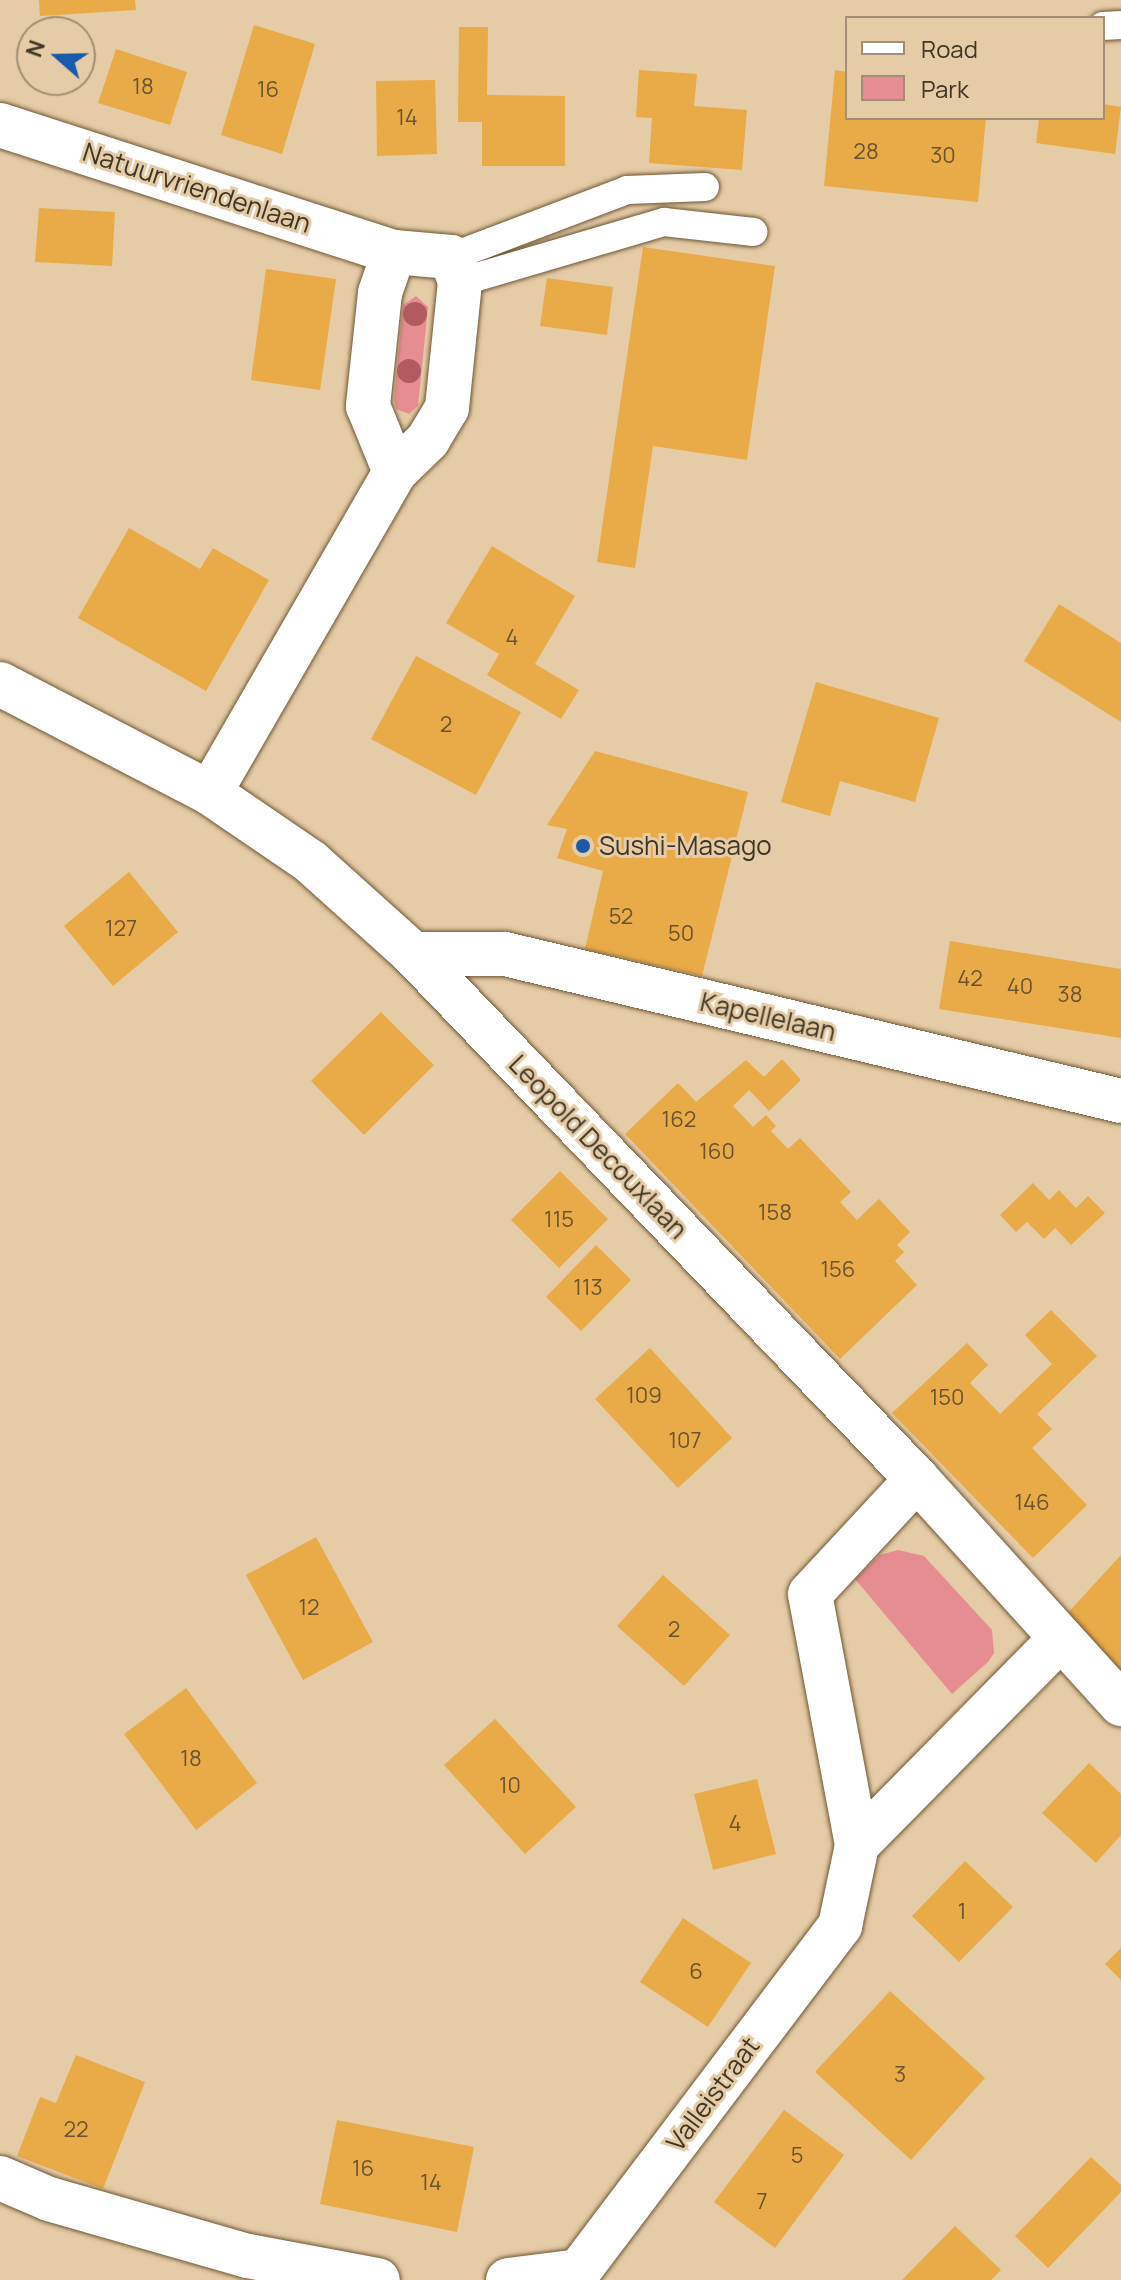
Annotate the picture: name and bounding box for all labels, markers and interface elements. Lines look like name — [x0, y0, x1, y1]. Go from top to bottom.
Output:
north arrow — [16, 16, 96, 96]
legend — [845, 16, 1105, 120]
text: Road — [921, 32, 978, 65]
text: N — [19, 36, 52, 61]
text: Park — [921, 72, 969, 105]
house number: 18 — [132, 74, 154, 100]
house number: 16 — [257, 77, 279, 103]
house number: 14 — [396, 105, 418, 131]
street label: Natuurvriendenlaan — [79, 136, 315, 240]
house number: 28 — [853, 139, 879, 165]
house number: 30 — [930, 143, 956, 169]
house number: 4 — [506, 625, 518, 651]
house number: 2 — [440, 712, 452, 738]
place label: Sushi-Masago — [599, 830, 772, 862]
marker: Sushi-Masago — [574, 837, 592, 855]
house number: 52 — [609, 904, 633, 930]
house number: 127 — [105, 916, 137, 942]
house number: 50 — [668, 921, 694, 947]
house number: 42 — [957, 966, 983, 992]
house number: 40 — [1007, 974, 1033, 1000]
house number: 38 — [1058, 982, 1082, 1008]
street label: Kapellelaan — [697, 986, 839, 1048]
street label: Leopold Decouxlaan — [502, 1049, 694, 1245]
house number: 162 — [662, 1107, 696, 1133]
house number: 160 — [699, 1139, 735, 1165]
house number: 158 — [758, 1200, 792, 1226]
house number: 115 — [544, 1207, 574, 1233]
house number: 156 — [821, 1257, 855, 1283]
house number: 113 — [573, 1275, 603, 1301]
house number: 109 — [626, 1383, 662, 1409]
house number: 150 — [930, 1385, 964, 1411]
house number: 107 — [668, 1428, 702, 1454]
house number: 146 — [1014, 1490, 1050, 1516]
house number: 12 — [298, 1595, 320, 1621]
house number: 2 — [668, 1617, 680, 1643]
house number: 18 — [180, 1746, 202, 1772]
house number: 10 — [499, 1773, 521, 1799]
house number: 4 — [729, 1811, 741, 1837]
house number: 1 — [958, 1899, 966, 1925]
house number: 6 — [689, 1959, 703, 1985]
street label: Valleistraat — [660, 2031, 766, 2157]
house number: 3 — [894, 2062, 906, 2088]
house number: 22 — [63, 2117, 89, 2143]
house number: 5 — [791, 2143, 803, 2169]
house number: 16 — [352, 2156, 374, 2182]
house number: 14 — [420, 2170, 442, 2196]
house number: 7 — [756, 2189, 768, 2215]

